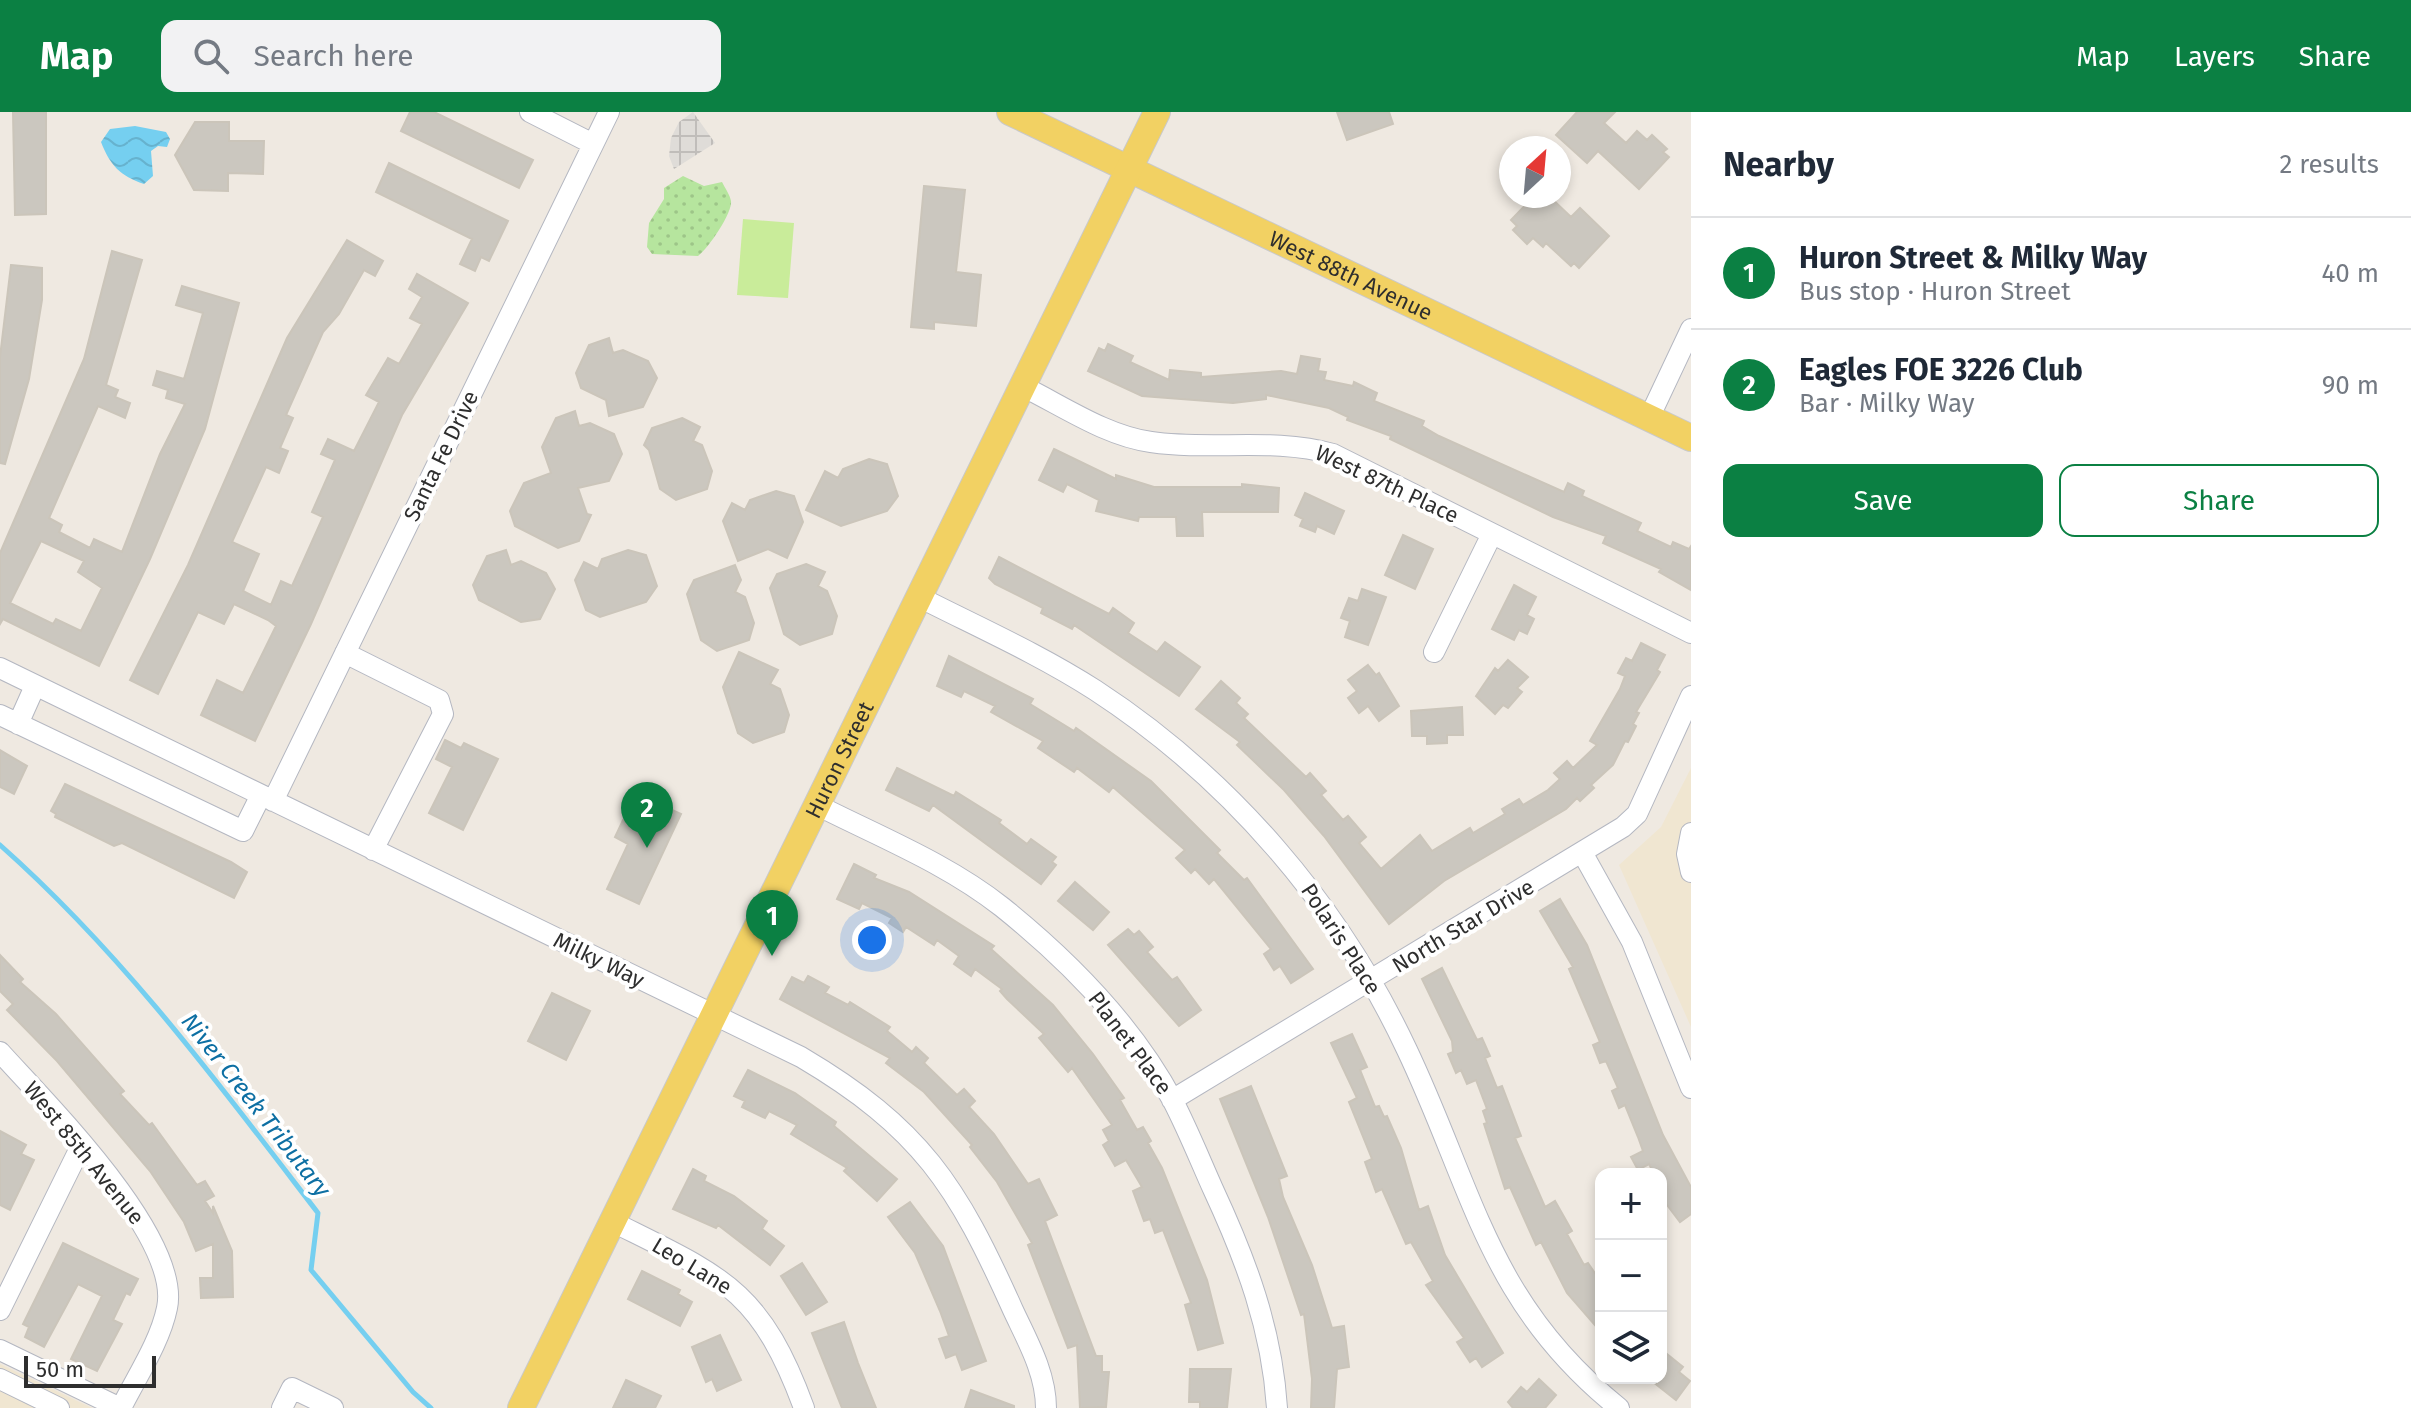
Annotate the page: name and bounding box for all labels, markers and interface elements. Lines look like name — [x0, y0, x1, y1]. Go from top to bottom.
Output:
search box — [161, 20, 721, 92]
text: Map — [40, 33, 113, 79]
icon: search — [189, 34, 233, 78]
text: Search here — [253, 38, 414, 74]
text: Map — [2076, 40, 2130, 73]
text: Layers — [2174, 40, 2255, 73]
text: Share — [2299, 40, 2371, 73]
north arrow — [1499, 136, 1571, 208]
text: Nearby — [1723, 144, 1834, 185]
text: 2 results — [2279, 149, 2379, 180]
street label: West 88th Avenue — [1265, 225, 1437, 326]
text: Huron Street & Milky Way — [1799, 240, 2147, 276]
text: 1 — [1743, 258, 1755, 289]
text: 40 m — [2321, 258, 2379, 289]
text: Bus stop · Huron Street — [1799, 276, 2071, 307]
text: Eagles FOE 3226 Club — [1799, 352, 2083, 388]
text: 2 — [1742, 370, 1756, 401]
text: 90 m — [2322, 370, 2379, 401]
street label: Santa Fe Drive — [398, 386, 484, 526]
text: Bar · Milky Way — [1799, 388, 1974, 419]
street label: West 87th Place — [1311, 439, 1463, 529]
button: Save — [1723, 464, 2043, 537]
button: Share — [2059, 464, 2379, 537]
street label: Huron Street — [799, 697, 879, 823]
pin: 2 — [621, 782, 673, 848]
street label: North Star Drive — [1387, 873, 1539, 979]
street label: Polaris Place — [1295, 878, 1387, 1000]
pin: 1 — [746, 890, 798, 956]
your location — [852, 920, 892, 960]
street label: Milky Way — [549, 926, 649, 994]
street label: Planet Place — [1082, 986, 1178, 1100]
water label: Niver Creek Tributary — [176, 1008, 337, 1203]
street label: West 85th Avenue — [18, 1076, 150, 1230]
map controls — [1595, 1168, 1667, 1384]
button: + — [1595, 1168, 1667, 1240]
street label: Leo Lane — [647, 1232, 737, 1300]
button: − — [1595, 1240, 1667, 1312]
button: layers — [1595, 1312, 1667, 1384]
scale bar — [24, 1352, 156, 1388]
text: 50 m — [36, 1356, 84, 1383]

